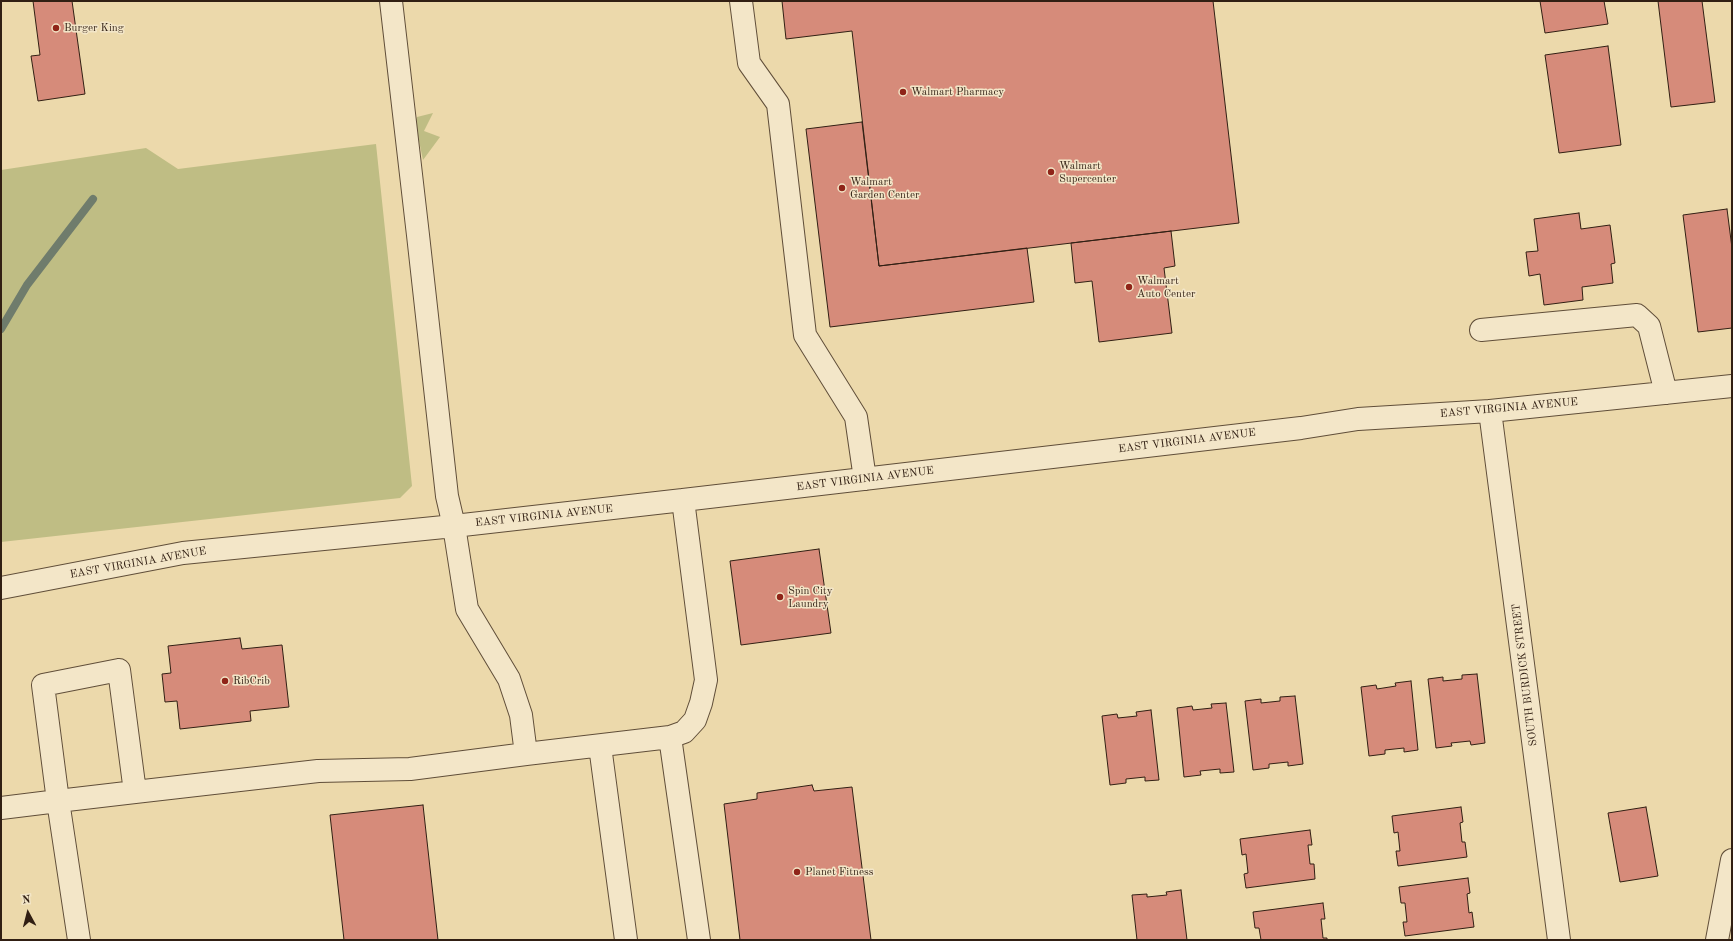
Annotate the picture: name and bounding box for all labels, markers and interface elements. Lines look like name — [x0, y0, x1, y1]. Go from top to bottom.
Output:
place label: Burger King — [64, 21, 124, 35]
marker: Burger King — [51, 23, 61, 33]
place label: Walmart Pharmacy — [911, 85, 1004, 99]
marker: Walmart Pharmacy — [898, 87, 908, 97]
place label: Walmart Supercenter — [1059, 159, 1116, 185]
marker: Walmart Supercenter — [1046, 167, 1056, 177]
place label: Walmart Garden Center — [850, 175, 919, 201]
marker: Walmart Garden Center — [837, 183, 847, 193]
place label: Walmart Auto Center — [1137, 274, 1195, 300]
marker: Walmart Auto Center — [1124, 282, 1134, 292]
street label: EAST VIRGINIA AVENUE — [1440, 395, 1578, 421]
street label: EAST VIRGINIA AVENUE — [1118, 426, 1256, 456]
street label: EAST VIRGINIA AVENUE — [796, 464, 934, 494]
street label: EAST VIRGINIA AVENUE — [475, 502, 613, 530]
street label: EAST VIRGINIA AVENUE — [69, 544, 207, 582]
place label: Spin City Laundry — [788, 584, 833, 610]
marker: Spin City Laundry — [775, 592, 785, 602]
street label: SOUTH BURDICK STREET — [1510, 603, 1540, 747]
place label: RibCrib — [233, 674, 270, 688]
marker: RibCrib — [220, 676, 230, 686]
place label: Planet Fitness — [805, 865, 874, 879]
marker: Planet Fitness — [792, 867, 802, 877]
north arrow — [8, 893, 48, 933]
text: N — [22, 895, 31, 907]

